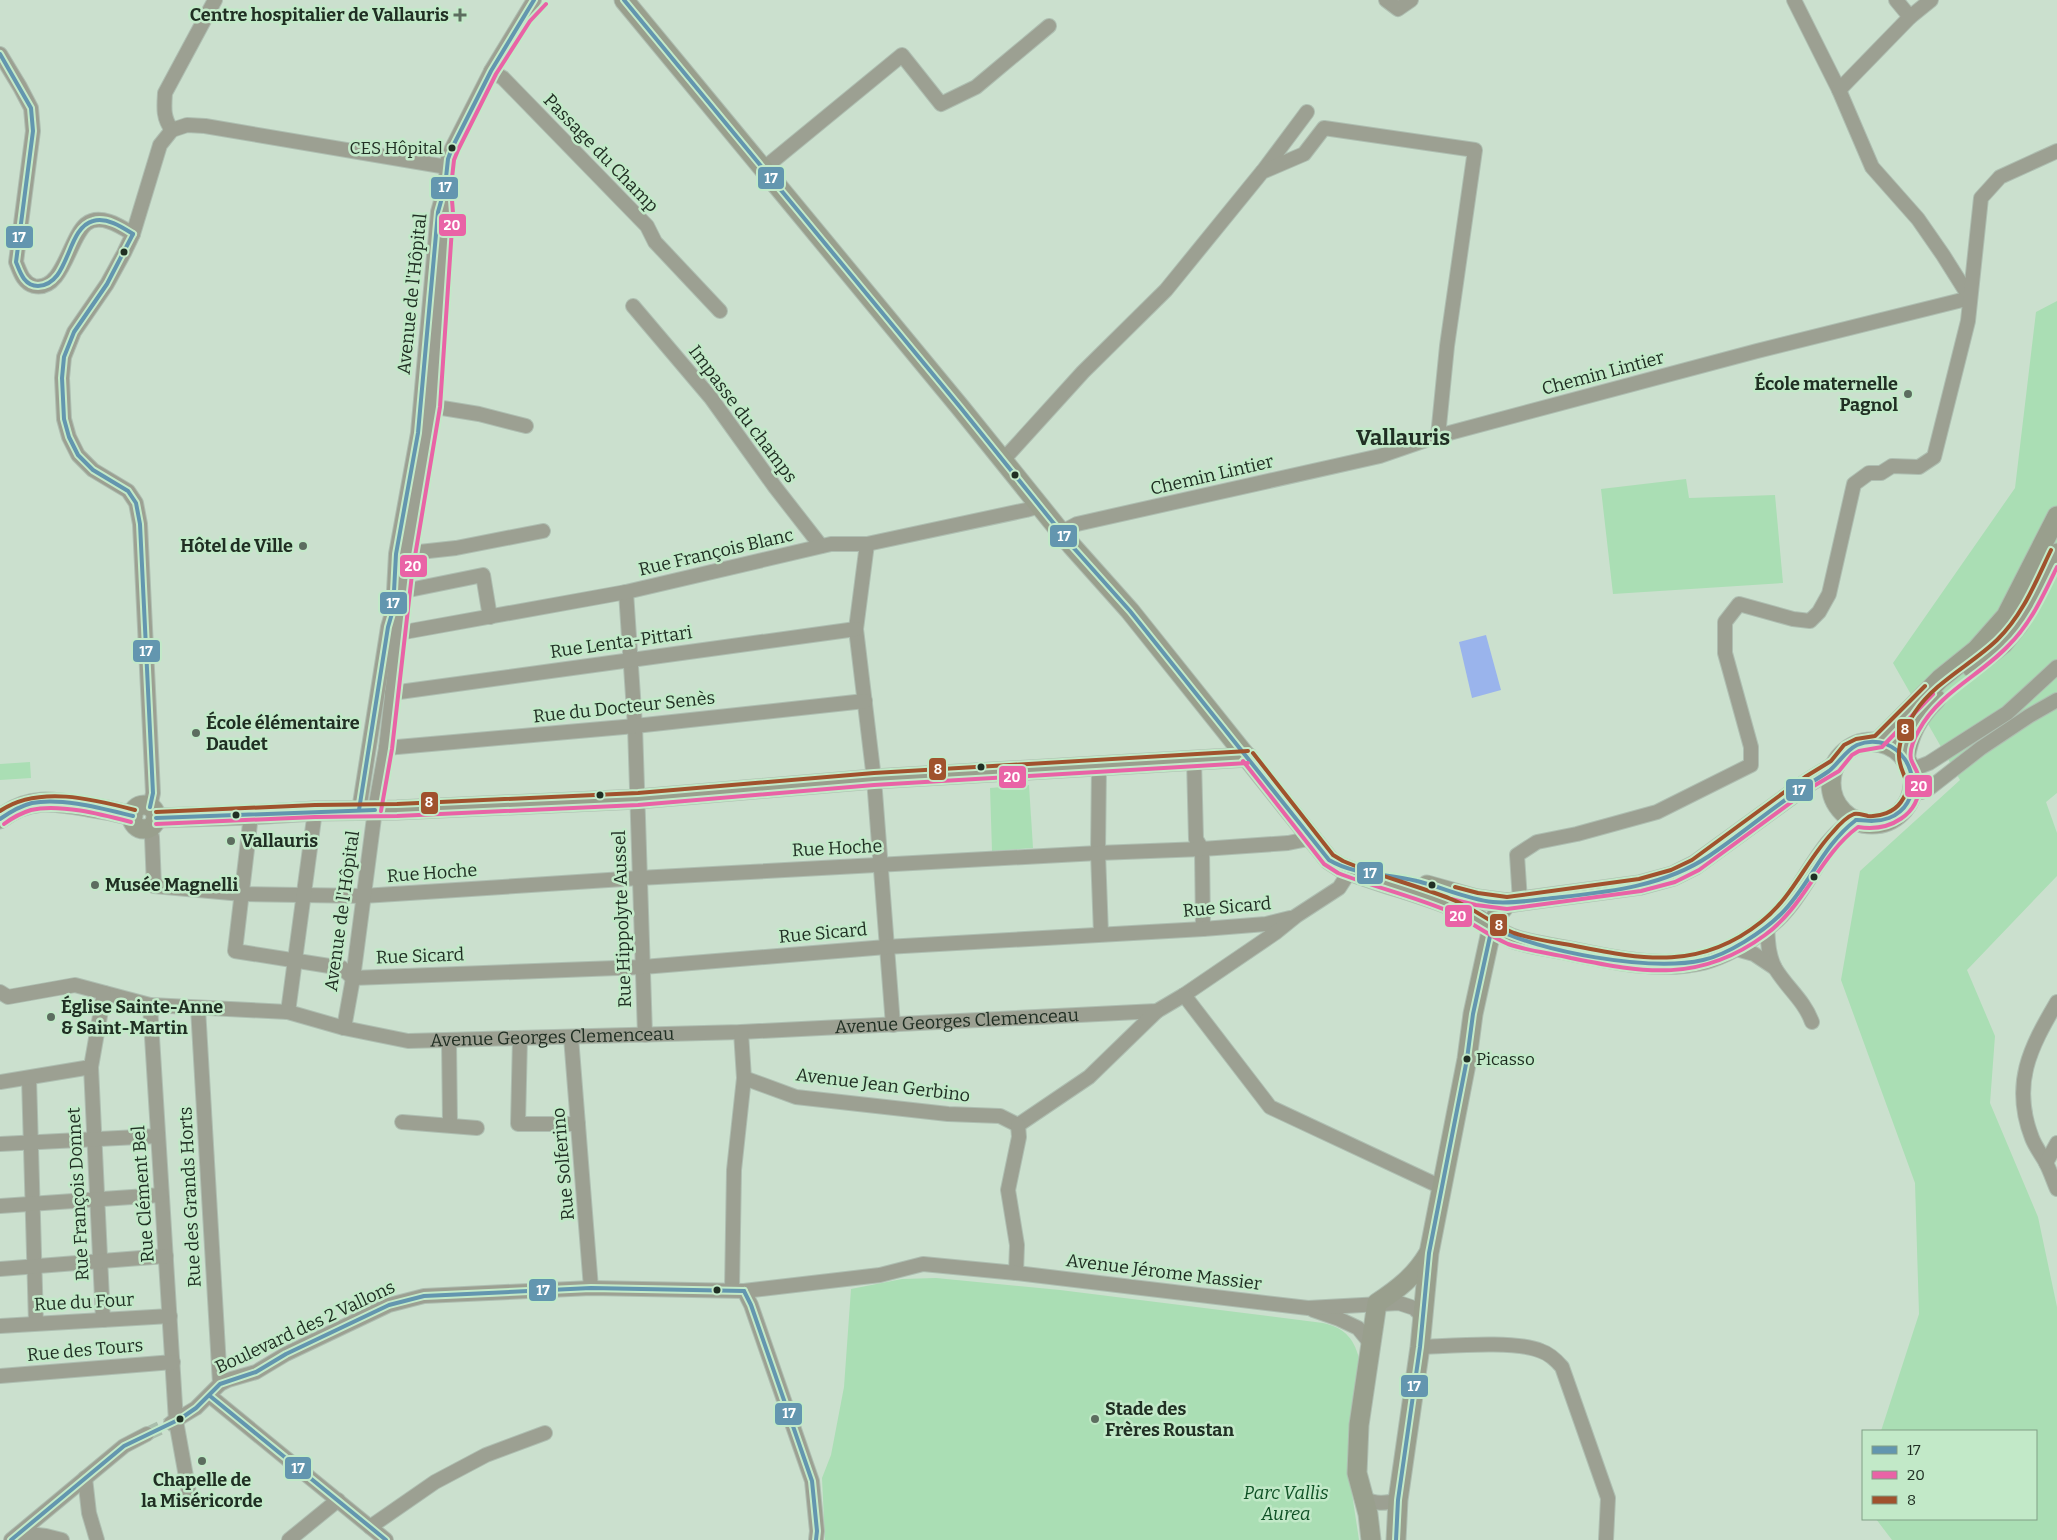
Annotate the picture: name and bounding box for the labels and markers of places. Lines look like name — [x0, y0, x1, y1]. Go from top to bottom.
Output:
place label: Centre hospitalier de Vallauris — [190, 4, 449, 26]
marker: Centre hospitalier de Vallauris — [453, 8, 467, 22]
place label: CES Hôpital — [349, 138, 443, 159]
marker: CES Hôpital — [447, 143, 457, 153]
unlabelled marker — [119, 247, 129, 257]
place label: École maternelle Pagnol — [1754, 372, 1898, 416]
marker: École maternelle Pagnol — [1902, 388, 1914, 400]
unlabelled marker — [1010, 470, 1020, 480]
place label: Hôtel de Ville — [180, 535, 293, 557]
marker: Hôtel de Ville — [297, 540, 309, 552]
place label: École élémentaire Daudet — [206, 711, 360, 755]
marker: École élémentaire Daudet — [190, 727, 202, 739]
unlabelled marker — [976, 762, 986, 772]
unlabelled marker — [595, 790, 605, 800]
unlabelled marker — [231, 810, 241, 820]
place label: Vallauris — [241, 830, 318, 852]
marker: Vallauris — [225, 835, 237, 847]
unlabelled marker — [1809, 872, 1819, 882]
place label: Musée Magnelli — [105, 874, 238, 896]
marker: Musée Magnelli — [89, 879, 101, 891]
unlabelled marker — [1427, 880, 1437, 890]
place label: Église Sainte-Anne & Saint-Martin — [61, 995, 223, 1039]
marker: Église Sainte-Anne & Saint-Martin — [45, 1011, 57, 1023]
place label: Picasso — [1476, 1049, 1535, 1070]
marker: Picasso — [1462, 1054, 1472, 1064]
unlabelled marker — [712, 1285, 722, 1295]
place label: Stade des Frères Roustan — [1105, 1398, 1234, 1441]
marker: Stade des Frères Roustan — [1089, 1413, 1101, 1425]
unlabelled marker — [175, 1414, 185, 1424]
marker: Chapelle de la Miséricorde — [196, 1455, 208, 1467]
place label: Chapelle de la Miséricorde — [141, 1469, 263, 1512]

